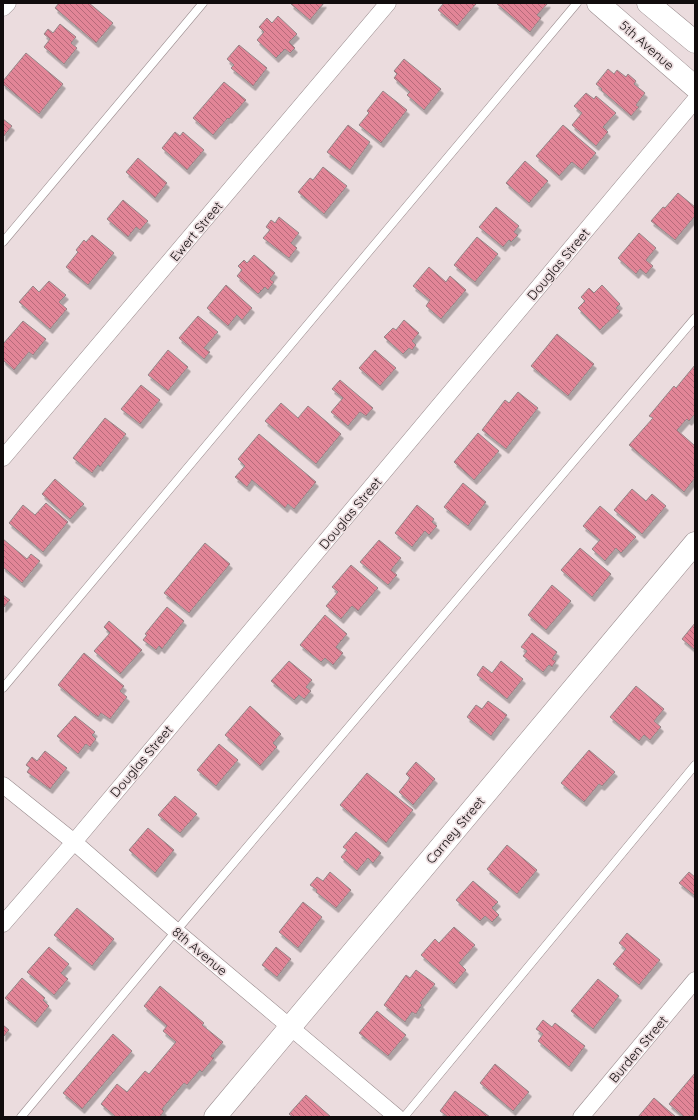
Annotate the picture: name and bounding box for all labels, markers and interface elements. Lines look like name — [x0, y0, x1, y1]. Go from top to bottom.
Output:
street label: 5th Avenue — [617, 17, 677, 73]
street label: Ewert Street — [166, 198, 226, 264]
street label: Douglas Street — [523, 225, 593, 303]
street label: Douglas Street — [315, 474, 385, 552]
street label: Douglas Street — [106, 722, 176, 800]
street label: Carney Street — [422, 793, 488, 867]
street label: 8th Avenue — [169, 923, 231, 979]
street label: Burden Street — [605, 1012, 671, 1086]

